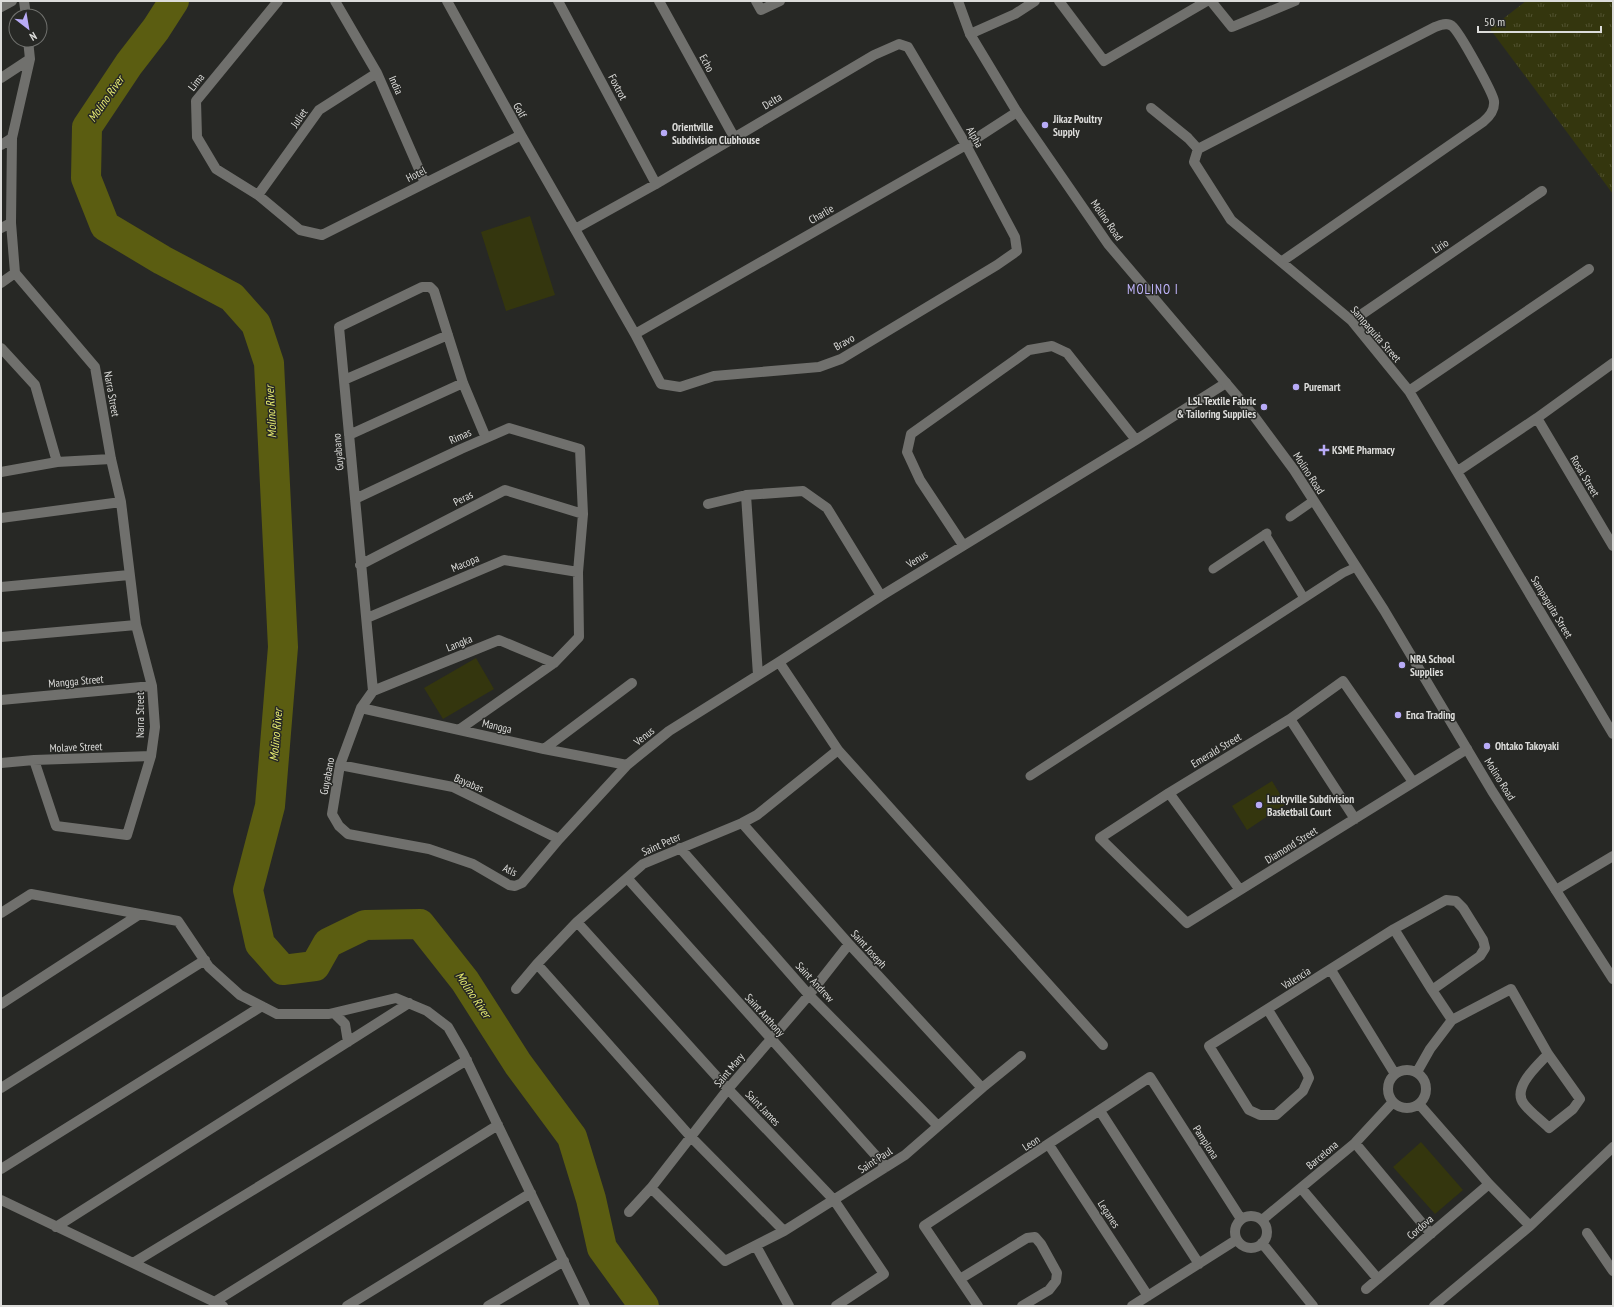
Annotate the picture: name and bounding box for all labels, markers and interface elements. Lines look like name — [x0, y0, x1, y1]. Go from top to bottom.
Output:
north arrow — [8, 8, 48, 48]
scale bar — [1478, 8, 1601, 34]
text: 50 m — [1484, 14, 1505, 29]
text: N — [27, 29, 39, 44]
street label: Echo — [696, 52, 718, 75]
street label: Lima — [185, 70, 207, 94]
water label: Molino River — [84, 72, 128, 125]
street label: Foxtrot — [605, 72, 631, 102]
street label: India — [386, 73, 406, 97]
street label: Delta — [760, 90, 784, 112]
street label: Golf — [510, 100, 530, 121]
street label: Juliet — [287, 106, 310, 131]
place label: Jikaz Poultry Supply — [1052, 112, 1103, 139]
place label: Orientville Subdivision Clubhouse — [672, 120, 760, 147]
marker: Jikaz Poultry Supply — [1040, 120, 1050, 130]
street label: Alpha — [963, 124, 987, 150]
marker: Orientville Subdivision Clubhouse — [659, 128, 669, 138]
street label: Hotel — [404, 163, 429, 185]
street label: Molino Road — [1088, 197, 1126, 244]
street label: Charlie — [806, 201, 836, 227]
street label: Lirio — [1429, 235, 1451, 257]
district label: MOLINO I — [1127, 281, 1179, 298]
street label: Sampaguita Street — [1348, 303, 1404, 365]
street label: Bravo — [831, 331, 857, 353]
street label: Narra Street — [101, 370, 123, 418]
place label: Puremart — [1304, 380, 1341, 394]
marker: Puremart — [1291, 382, 1301, 392]
water label: Molino River — [262, 384, 279, 439]
place label: LSL Textile Fabric & Tailoring Supplies — [1177, 394, 1256, 421]
marker: LSL Textile Fabric & Tailoring Supplies — [1259, 402, 1269, 412]
street label: Rimas — [447, 425, 474, 447]
street label: Guyabano — [329, 432, 347, 471]
place label: KSME Pharmacy — [1332, 443, 1395, 457]
marker: KSME Pharmacy — [1319, 445, 1329, 455]
street label: Molino Road — [1290, 449, 1328, 497]
street label: Rosal Street — [1567, 453, 1603, 499]
street label: Peras — [451, 487, 475, 509]
street label: Venus — [903, 547, 930, 571]
street label: Macopa — [449, 551, 481, 575]
street label: Sampaguita Street — [1528, 573, 1576, 641]
street label: Langka — [444, 631, 474, 655]
place label: NRA School Supplies — [1410, 652, 1455, 679]
marker: NRA School Supplies — [1397, 660, 1407, 670]
street label: Mangga Street — [48, 672, 104, 690]
street label: Narra Street — [133, 692, 147, 738]
water label: Molino River — [266, 706, 285, 762]
place label: Enca Trading — [1406, 708, 1455, 722]
marker: Enca Trading — [1393, 710, 1403, 720]
street label: Mangga — [481, 716, 513, 736]
street label: Venus — [630, 723, 657, 749]
street label: Emerald Street — [1188, 730, 1244, 770]
street label: Molave Street — [49, 739, 103, 755]
place label: Ohtako Takoyaki — [1495, 739, 1560, 753]
marker: Ohtako Takoyaki — [1482, 741, 1492, 751]
street label: Molino Road — [1482, 755, 1519, 803]
street label: Guyabano — [317, 756, 337, 796]
street label: Bayabas — [452, 770, 486, 796]
place label: Luckyville Subdivision Basketball Court — [1267, 792, 1354, 819]
marker: Luckyville Subdivision Basketball Court — [1254, 800, 1264, 810]
street label: Diamond Street — [1262, 823, 1320, 867]
street label: Saint Peter — [639, 829, 683, 859]
street label: Atis — [501, 861, 520, 879]
street label: Saint Joseph — [848, 927, 890, 971]
street label: Saint Andrew — [793, 959, 838, 1005]
street label: Valencia — [1278, 964, 1313, 993]
water label: Molino River — [453, 969, 495, 1022]
street label: Saint Anthony — [742, 991, 789, 1040]
street label: Saint Mary — [711, 1049, 748, 1090]
street label: Saint James — [743, 1087, 784, 1129]
street label: Pamplona — [1190, 1122, 1222, 1162]
street label: Leon — [1020, 1132, 1043, 1154]
street label: Barcelona — [1303, 1138, 1341, 1172]
street label: Saint Paul — [855, 1144, 895, 1176]
street label: Leganes — [1095, 1197, 1123, 1231]
street label: Cordova — [1404, 1212, 1436, 1242]

